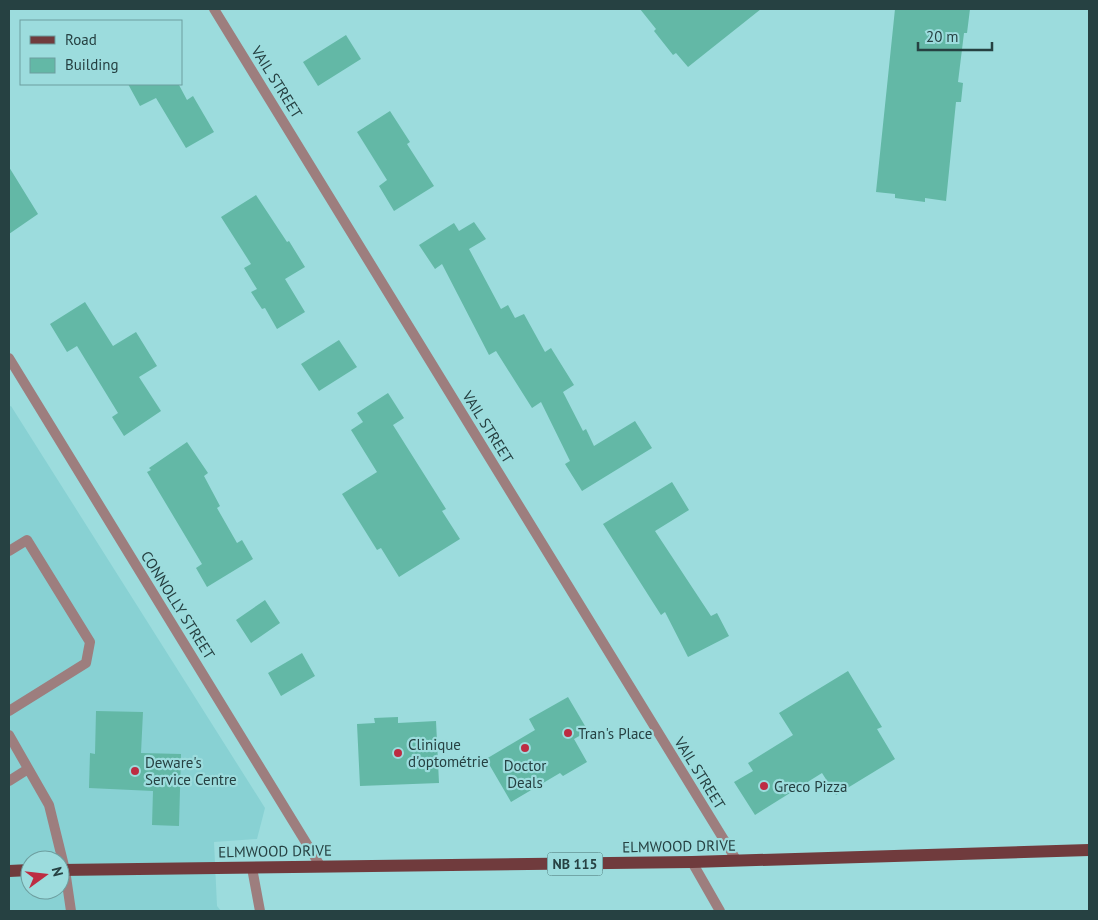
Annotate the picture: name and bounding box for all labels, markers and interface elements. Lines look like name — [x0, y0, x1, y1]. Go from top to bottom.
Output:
legend — [20, 20, 182, 85]
scale bar — [918, 20, 992, 52]
text: 20 m — [926, 27, 959, 46]
text: Road — [65, 30, 97, 49]
street label: VAIL STREET — [247, 41, 307, 122]
text: Building — [65, 55, 119, 74]
street label: VAIL STREET — [458, 386, 518, 467]
street label: CONNOLLY STREET — [137, 547, 219, 663]
place label: Tran's Place — [578, 724, 652, 743]
marker: Tran's Place — [562, 727, 574, 739]
street label: VAIL STREET — [670, 732, 730, 813]
place label: Clinique d'optométrie — [408, 735, 489, 771]
marker: Doctor Deals — [519, 742, 531, 754]
marker: Clinique d'optométrie — [392, 747, 404, 759]
place label: Deware's Service Centre — [145, 753, 237, 789]
place label: Doctor Deals — [504, 756, 546, 792]
marker: Deware's Service Centre — [129, 765, 141, 777]
place label: Greco Pizza — [774, 777, 847, 796]
marker: Greco Pizza — [758, 780, 770, 792]
street label: ELMWOOD DRIVE — [622, 836, 736, 856]
street label: ELMWOOD DRIVE — [218, 841, 332, 861]
north arrow — [20, 850, 70, 900]
road number: NB 115 — [548, 852, 602, 876]
text: N — [48, 865, 67, 878]

